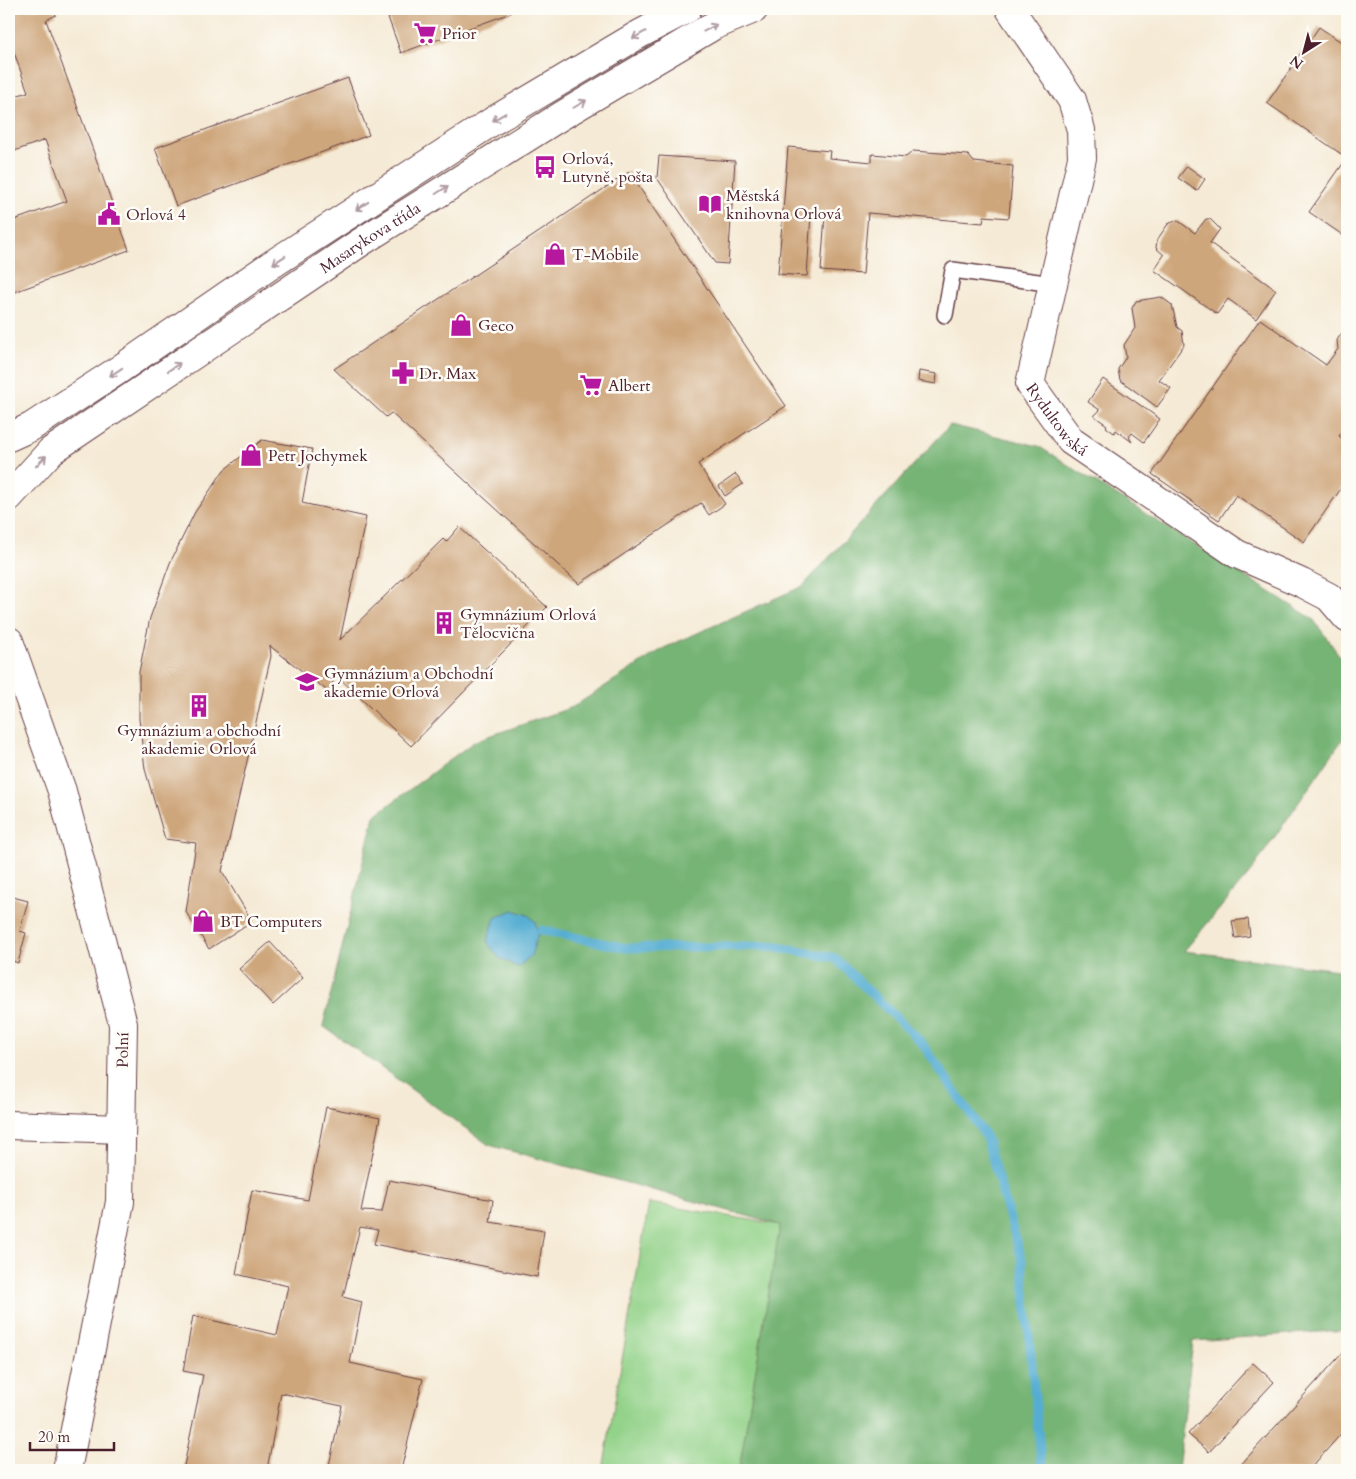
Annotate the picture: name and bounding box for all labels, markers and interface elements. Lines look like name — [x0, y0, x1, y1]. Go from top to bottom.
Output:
supermarket icon: Prior — [412, 20, 438, 46]
place label: Prior — [442, 23, 476, 45]
one-way arrow — [703, 23, 718, 33]
north arrow — [1278, 28, 1328, 78]
one-way arrow — [631, 30, 646, 40]
text: N — [1286, 51, 1307, 73]
one-way arrow — [573, 99, 587, 109]
one-way arrow — [492, 113, 506, 123]
place label: Orlová, Lutyně, pošta — [562, 148, 653, 188]
bus stop icon: Orlová, Lutyně, pošta — [532, 154, 558, 180]
one-way arrow — [435, 185, 449, 195]
place label: Městská knihovna Orlová — [726, 185, 841, 225]
library icon: Městská knihovna Orlová — [697, 191, 723, 217]
street label: Masarykova třída — [315, 197, 425, 279]
public building icon: Orlová 4 — [96, 201, 122, 227]
one-way arrow — [356, 201, 370, 211]
place label: Orlová 4 — [126, 204, 186, 226]
shop icon: T-Mobile — [542, 241, 568, 267]
place label: T-Mobile — [572, 244, 639, 266]
one-way arrow — [272, 256, 286, 266]
shop icon: Geco — [448, 312, 474, 338]
place label: Geco — [478, 315, 514, 337]
pharmacy icon: Dr. Max — [390, 360, 416, 386]
one-way arrow — [167, 362, 181, 373]
place label: Dr. Max — [419, 363, 476, 385]
one-way arrow — [109, 367, 123, 377]
supermarket icon: Albert — [578, 372, 604, 398]
place label: Albert — [608, 375, 650, 397]
street label: Rydultowská — [1021, 379, 1092, 461]
shop icon: Petr Jochymek — [238, 442, 264, 468]
place label: Petr Jochymek — [268, 445, 368, 467]
one-way arrow — [35, 455, 47, 467]
place label: Gymnázium Orlová Tělocvična — [460, 604, 596, 644]
building icon: Gymnázium Orlová Tělocvična — [431, 610, 457, 636]
place label: Gymnázium a Obchodní akademie Orlová — [324, 663, 494, 703]
school or university icon: Gymnázium a Obchodní akademie Orlová — [294, 669, 320, 695]
building icon: Gymnázium a obchodní akademie Orlová — [186, 693, 212, 719]
place label: Gymnázium a obchodní akademie Orlová — [117, 720, 282, 760]
shop icon: BT Computers — [190, 908, 216, 934]
place label: BT Computers — [220, 911, 322, 933]
street label: Polní — [112, 1031, 134, 1068]
scale bar — [30, 1419, 114, 1451]
text: 20 m — [38, 1427, 70, 1447]

